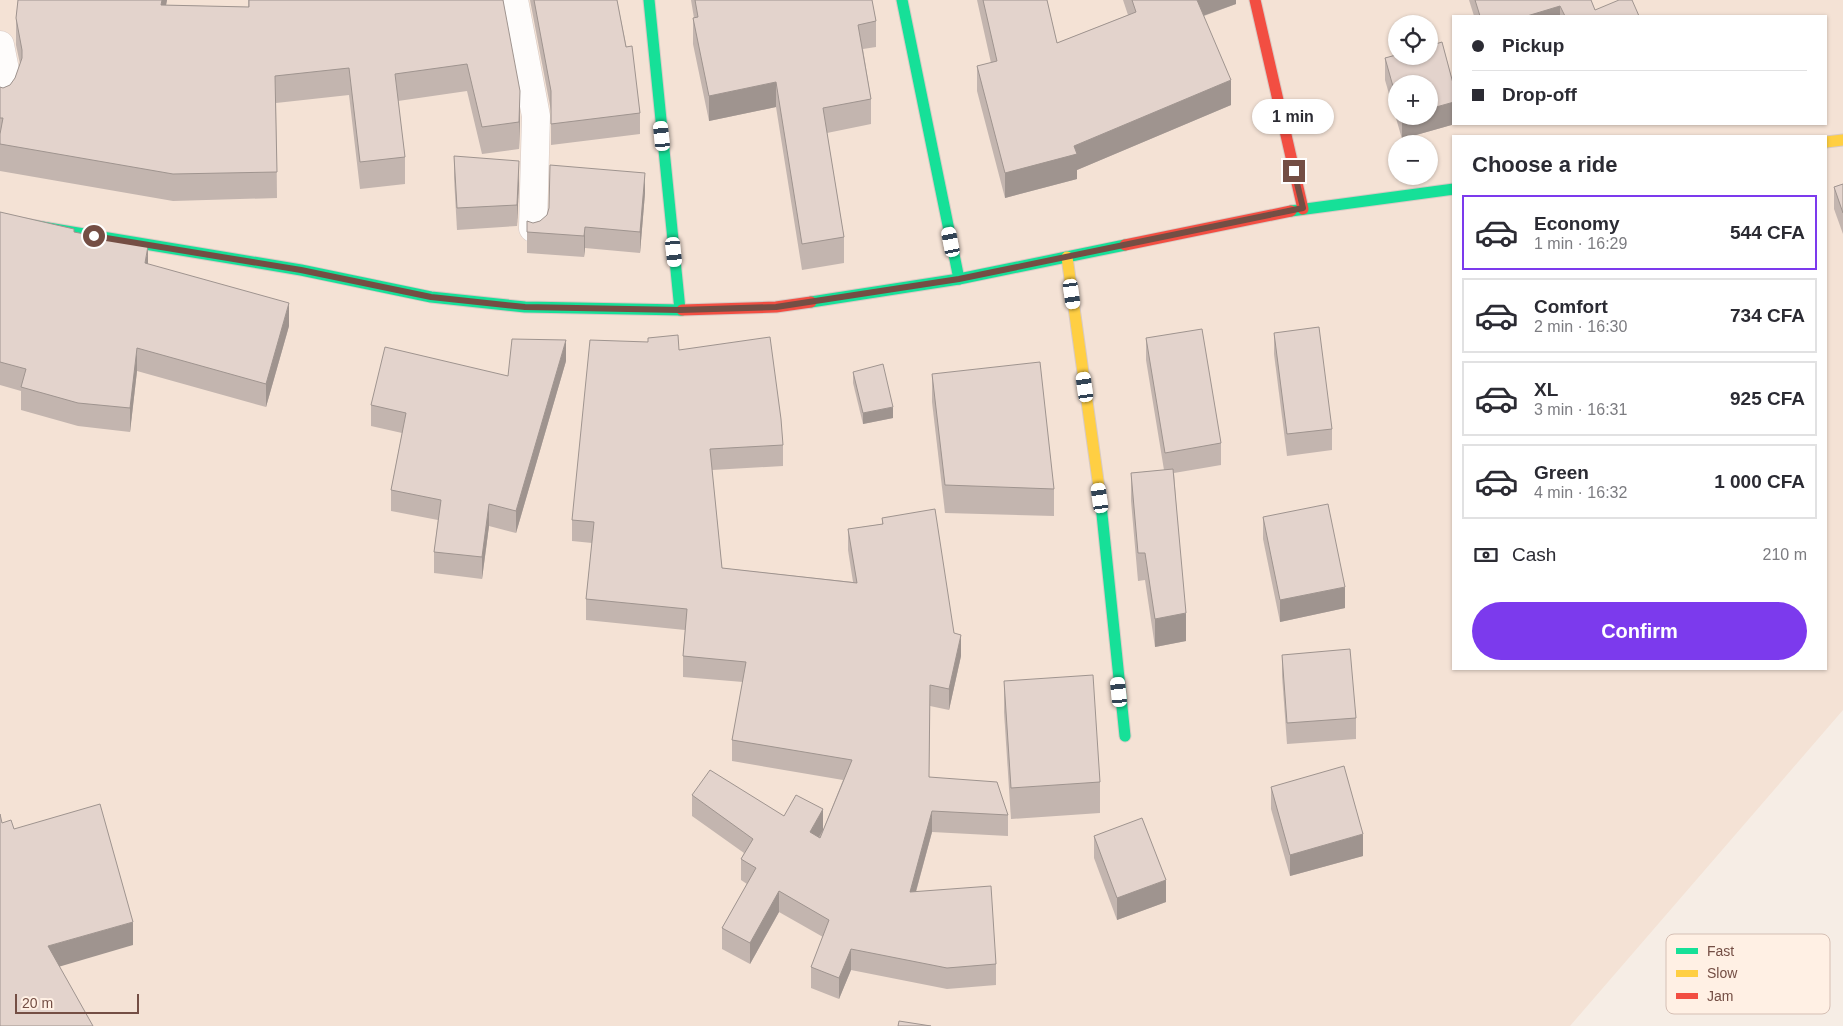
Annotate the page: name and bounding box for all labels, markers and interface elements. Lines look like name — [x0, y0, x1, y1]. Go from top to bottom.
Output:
map controls — [1388, 15, 1438, 185]
button: locate — [1388, 15, 1438, 65]
text: Pickup — [1502, 35, 1564, 56]
button: + — [1388, 75, 1438, 125]
text: Drop-off — [1502, 84, 1577, 105]
callout: 1 min — [1253, 99, 1335, 134]
text: 1 min — [1272, 108, 1314, 125]
car — [652, 120, 671, 152]
button: − — [1388, 135, 1438, 185]
text: Choose a ride — [1472, 152, 1617, 177]
route end — [1283, 160, 1305, 182]
icon: car — [1474, 210, 1519, 255]
text: Economy — [1534, 213, 1620, 234]
text: 544 CFA — [1730, 222, 1805, 243]
route start — [83, 225, 105, 247]
car — [940, 226, 961, 258]
text: 1 min · 16:29 — [1534, 235, 1627, 252]
car — [664, 236, 683, 268]
car — [1062, 278, 1081, 310]
icon: car — [1474, 293, 1519, 338]
text: Comfort — [1534, 296, 1608, 317]
text: 734 CFA — [1730, 305, 1805, 326]
text: 2 min · 16:30 — [1534, 318, 1627, 335]
car — [1075, 371, 1094, 403]
icon: car — [1474, 376, 1519, 421]
text: XL — [1534, 379, 1558, 400]
text: 925 CFA — [1730, 388, 1805, 409]
text: 3 min · 16:31 — [1534, 401, 1627, 418]
icon: car — [1474, 459, 1519, 504]
text: Green — [1534, 462, 1589, 483]
text: 1 000 CFA — [1714, 471, 1805, 492]
car — [1090, 482, 1109, 514]
text: 4 min · 16:32 — [1534, 484, 1627, 501]
icon: cash — [1472, 541, 1500, 569]
text: Cash — [1512, 544, 1556, 565]
text: 210 m — [1763, 546, 1807, 563]
button: Confirm — [1472, 602, 1807, 660]
car — [1109, 676, 1128, 708]
legend — [1666, 934, 1830, 1014]
text: Fast — [1707, 943, 1734, 959]
text: Slow — [1707, 965, 1738, 981]
text: Jam — [1707, 988, 1733, 1004]
scale bar — [15, 991, 139, 1014]
text: 20 m — [22, 995, 53, 1011]

